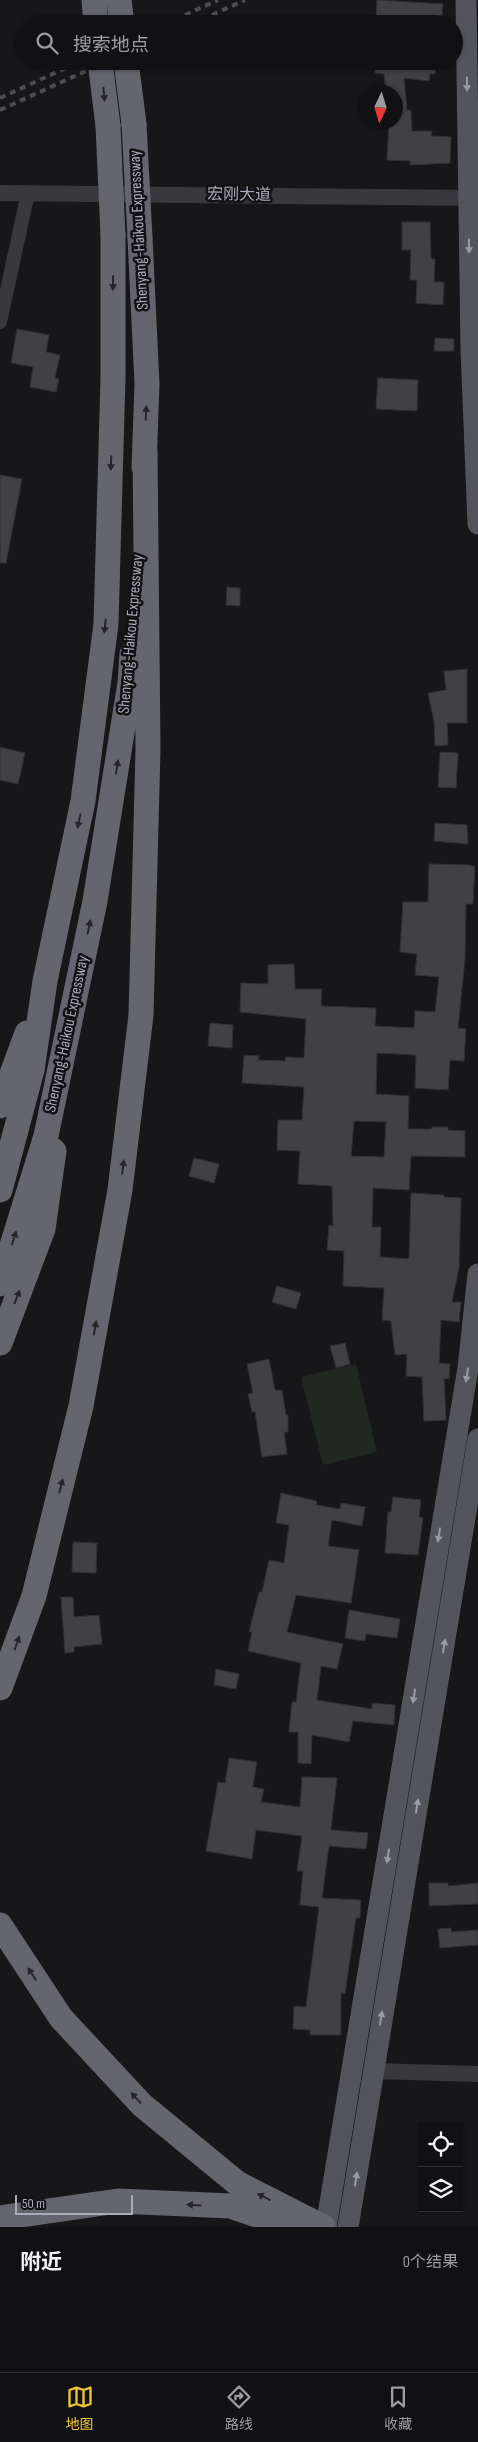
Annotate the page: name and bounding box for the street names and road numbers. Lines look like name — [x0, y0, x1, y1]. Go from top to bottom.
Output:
street label: Shenyang-Haikou Expressway — [125, 150, 153, 310]
street label: 宏刚大道 — [207, 185, 271, 205]
street label: Shenyang-Haikou Expressway — [115, 554, 147, 714]
street label: Shenyang-Haikou Expressway — [41, 954, 93, 1114]

